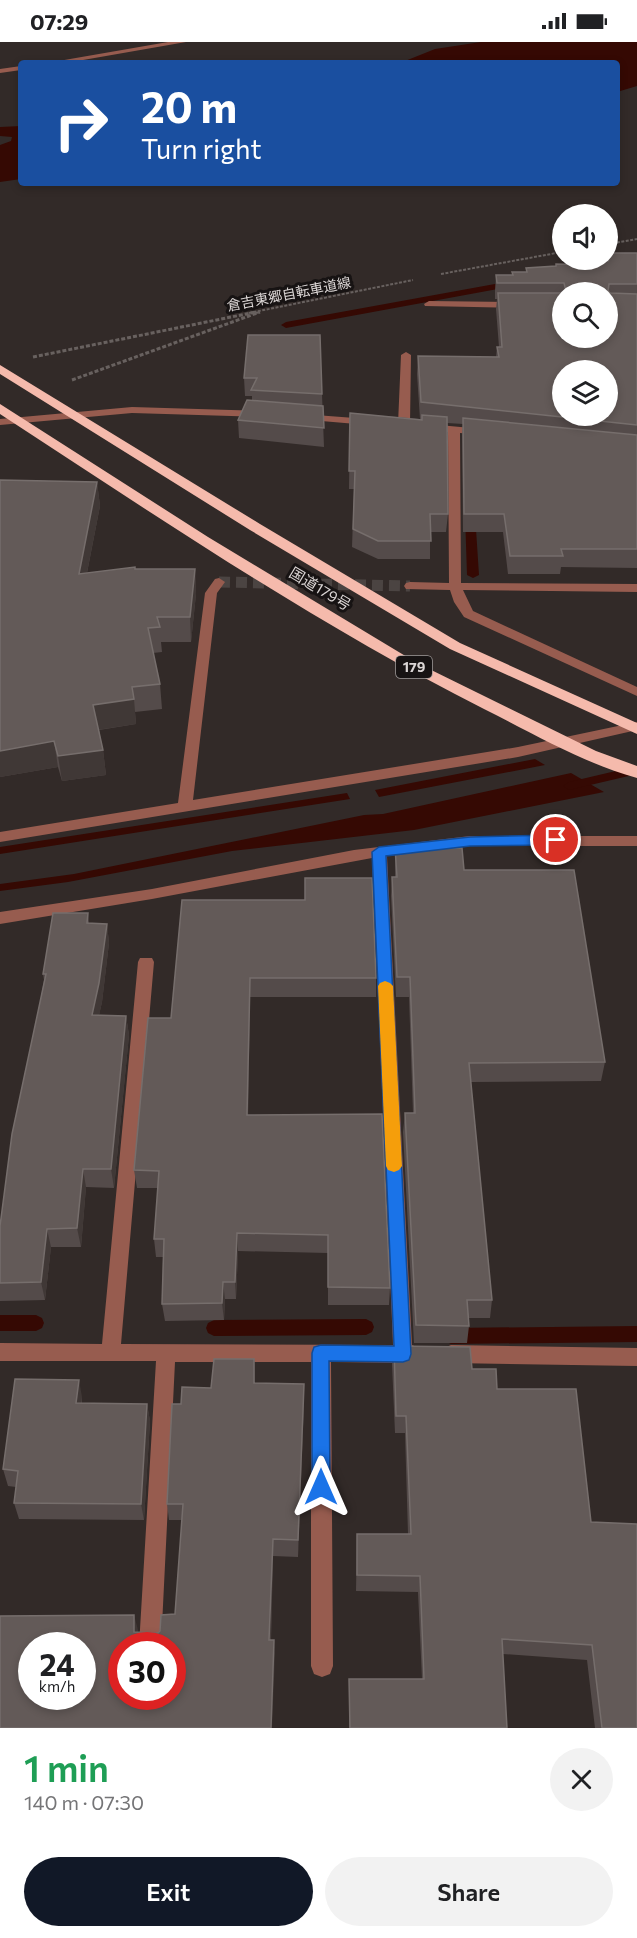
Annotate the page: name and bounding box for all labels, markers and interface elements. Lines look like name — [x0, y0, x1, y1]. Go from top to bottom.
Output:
text: 07:29 — [30, 8, 88, 35]
text: 20 m — [141, 80, 237, 132]
icon: right — [42, 84, 120, 162]
text: Turn right — [141, 132, 261, 165]
map controls — [552, 204, 618, 426]
button: sound — [552, 204, 618, 270]
street label: 倉吉東郷自転車道線 — [225, 273, 352, 314]
button: search — [552, 282, 618, 348]
button: layers — [552, 360, 618, 426]
street label: 国道179号 — [287, 563, 354, 613]
road number: 179 — [396, 656, 432, 678]
pin — [530, 814, 581, 865]
icon: arrive — [539, 823, 572, 856]
position arrow — [289, 1455, 353, 1519]
speed limit sign: 30 — [108, 1632, 186, 1710]
text: 24 — [39, 1645, 75, 1682]
text: km/h — [39, 1677, 75, 1695]
text: 1 min — [24, 1745, 109, 1789]
button: close — [550, 1748, 613, 1811]
text: 140 m · 07:30 — [24, 1790, 144, 1814]
button: Exit — [24, 1857, 313, 1926]
button: Share — [325, 1857, 613, 1926]

